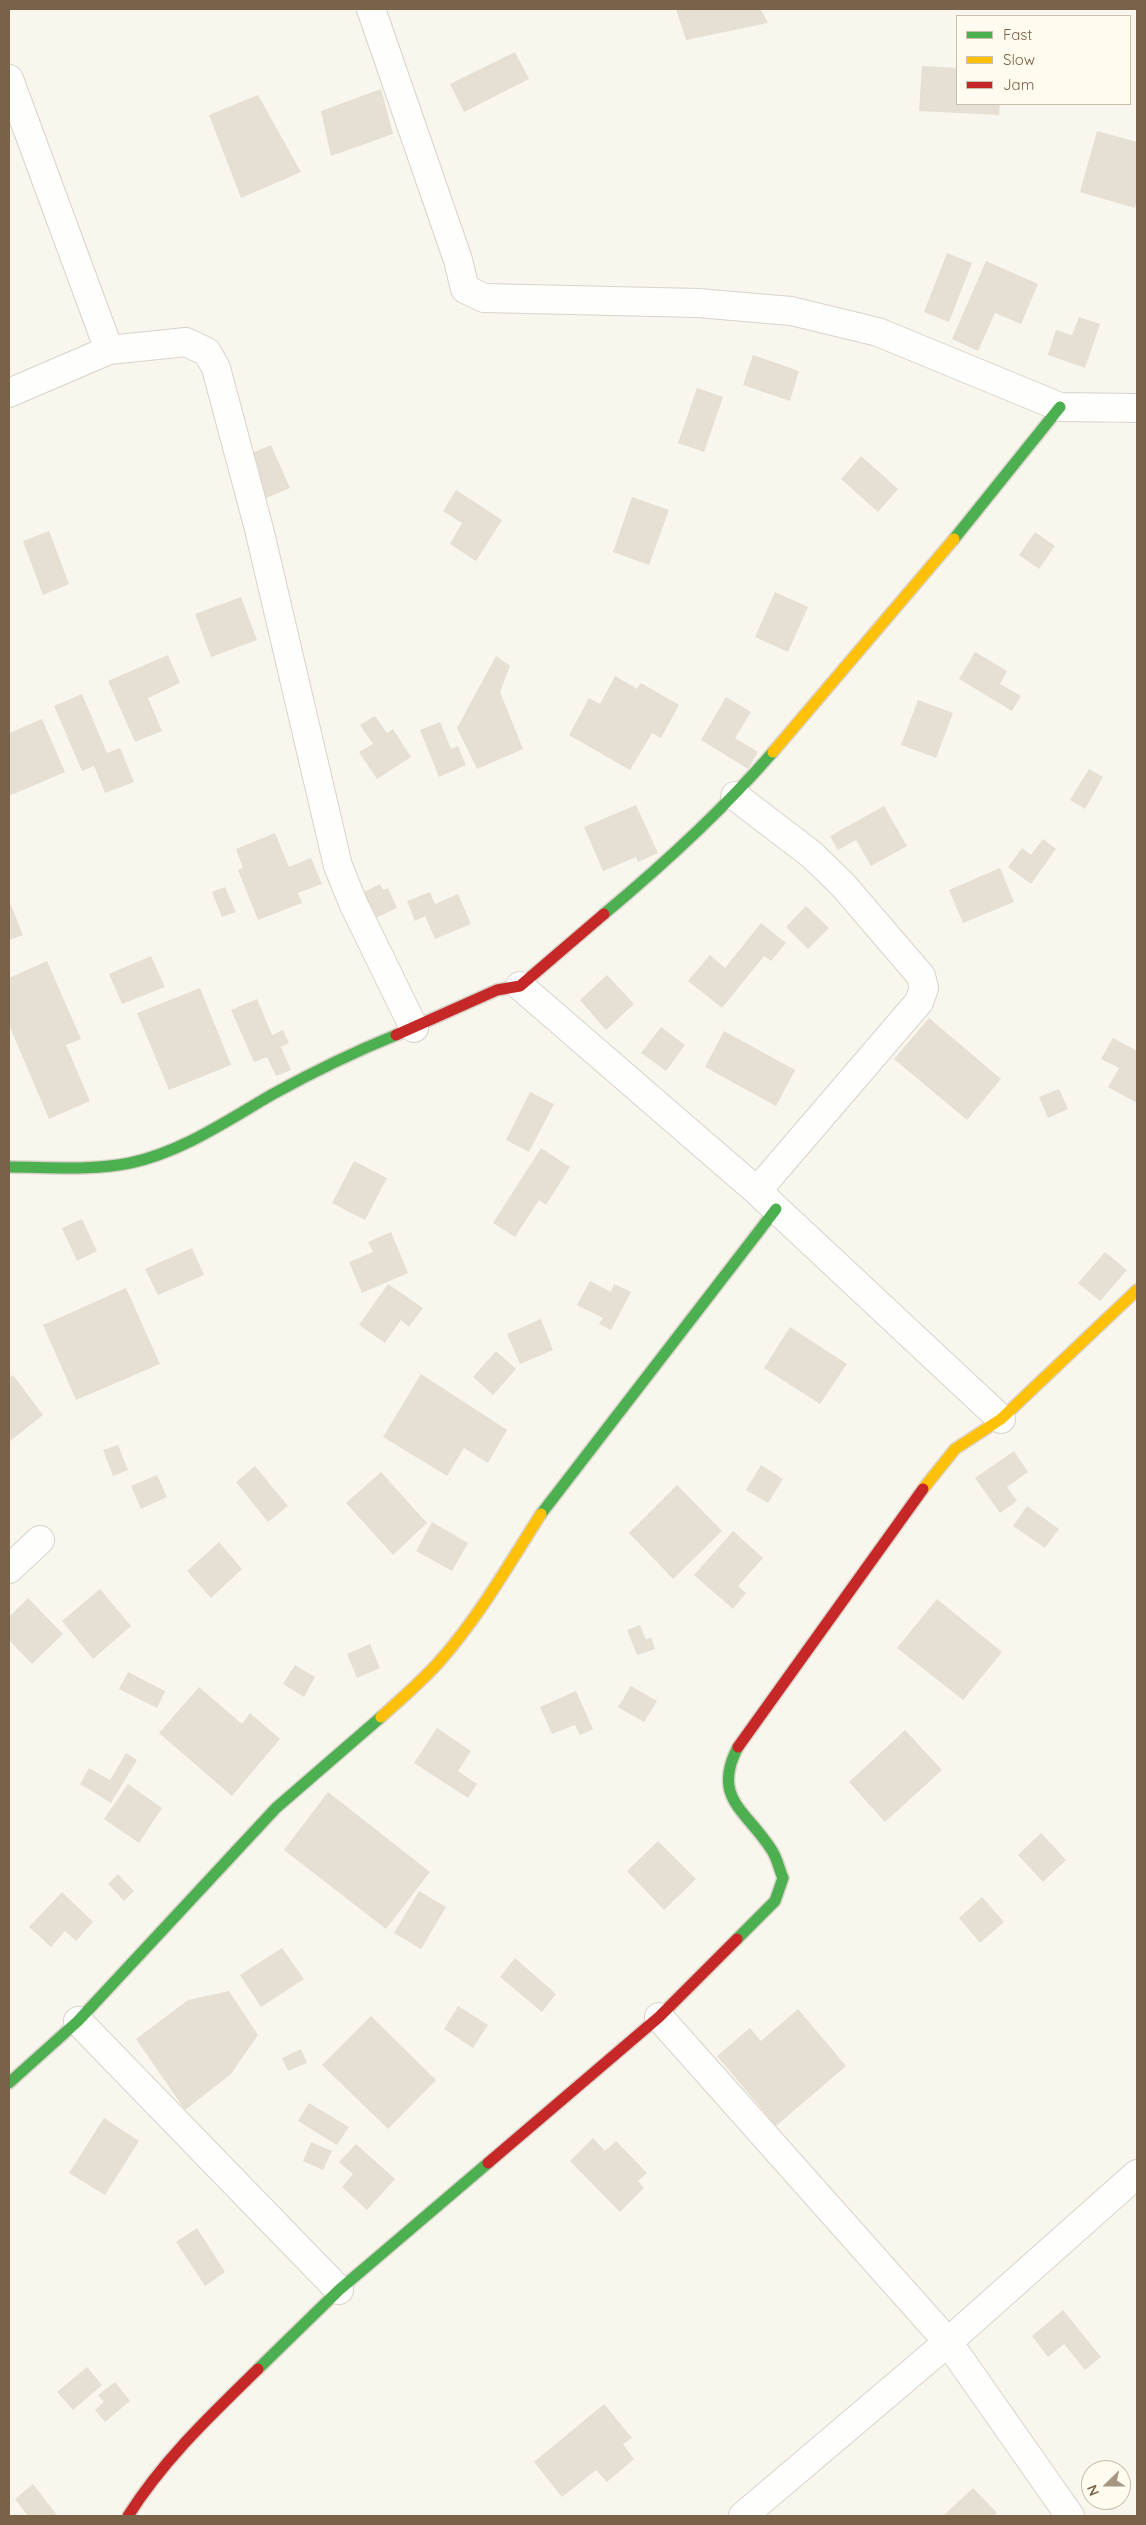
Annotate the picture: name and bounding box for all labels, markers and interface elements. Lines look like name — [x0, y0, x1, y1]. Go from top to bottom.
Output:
legend — [956, 15, 1131, 105]
text: Fast — [1003, 25, 1032, 44]
text: Slow — [1003, 50, 1035, 69]
text: Jam — [1003, 75, 1034, 94]
north arrow — [1081, 2460, 1131, 2510]
text: N — [1083, 2482, 1103, 2498]

